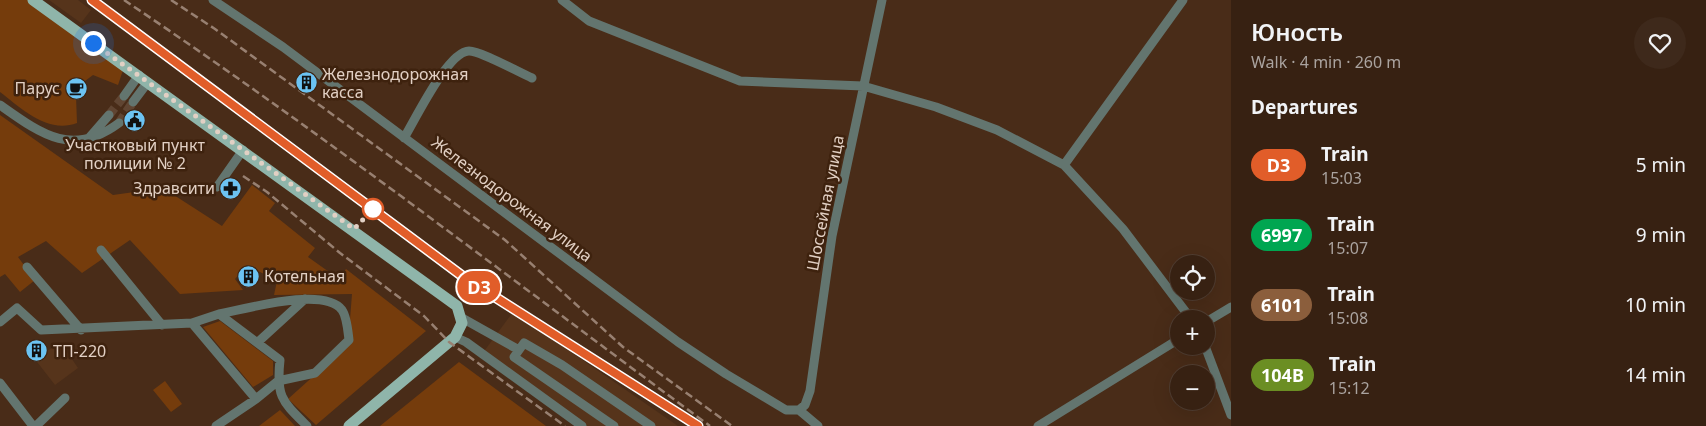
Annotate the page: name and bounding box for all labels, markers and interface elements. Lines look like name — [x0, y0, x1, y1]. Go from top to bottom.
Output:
text: Юность — [1251, 15, 1343, 48]
button: heart — [1634, 17, 1686, 69]
your location — [81, 31, 106, 56]
text: Walk · 4 min · 260 m — [1251, 51, 1401, 73]
place label: Железнодорожная касса — [322, 63, 468, 103]
building icon: Железнодорожная касса — [294, 71, 318, 95]
cafe icon: Парус — [64, 76, 88, 100]
place label: Парус — [15, 77, 60, 99]
text: Departures — [1251, 94, 1358, 120]
public building icon: Участковый пункт полиции № 2 — [123, 109, 147, 133]
street label: Железнодорожная улица — [427, 131, 597, 267]
street label: Шоссейная улица — [801, 133, 849, 273]
place label: Участковый пункт полиции № 2 — [65, 134, 205, 174]
text: Train — [1321, 141, 1369, 167]
text: 5 min — [1636, 152, 1686, 178]
text: D3 — [1267, 153, 1290, 177]
text: 15:03 — [1321, 167, 1362, 189]
pharmacy icon: Здравсити — [219, 176, 243, 200]
place label: Здравсити — [133, 177, 215, 199]
unlabelled marker — [362, 198, 384, 220]
text: Train — [1327, 211, 1375, 237]
text: 9 min — [1636, 222, 1686, 248]
text: 6997 — [1261, 223, 1302, 247]
text: 15:07 — [1327, 237, 1368, 259]
map controls — [1170, 255, 1215, 410]
button: locate — [1170, 255, 1215, 300]
building icon: Котельная — [236, 264, 260, 288]
place label: Котельная — [264, 265, 345, 287]
line badge: D3 — [456, 271, 502, 303]
text: D3 — [467, 275, 491, 299]
text: Train — [1327, 281, 1375, 307]
text: 10 min — [1625, 292, 1686, 318]
text: 6101 — [1261, 293, 1302, 317]
text: 15:08 — [1327, 307, 1368, 329]
button: + — [1170, 310, 1215, 355]
building icon: ТП-220 — [25, 339, 49, 363]
place label: ТП-220 — [53, 340, 106, 362]
text: Train — [1329, 351, 1376, 377]
text: 14 min — [1625, 362, 1686, 388]
text: 104В — [1261, 363, 1304, 387]
button: − — [1170, 365, 1215, 410]
text: 15:12 — [1329, 377, 1370, 399]

